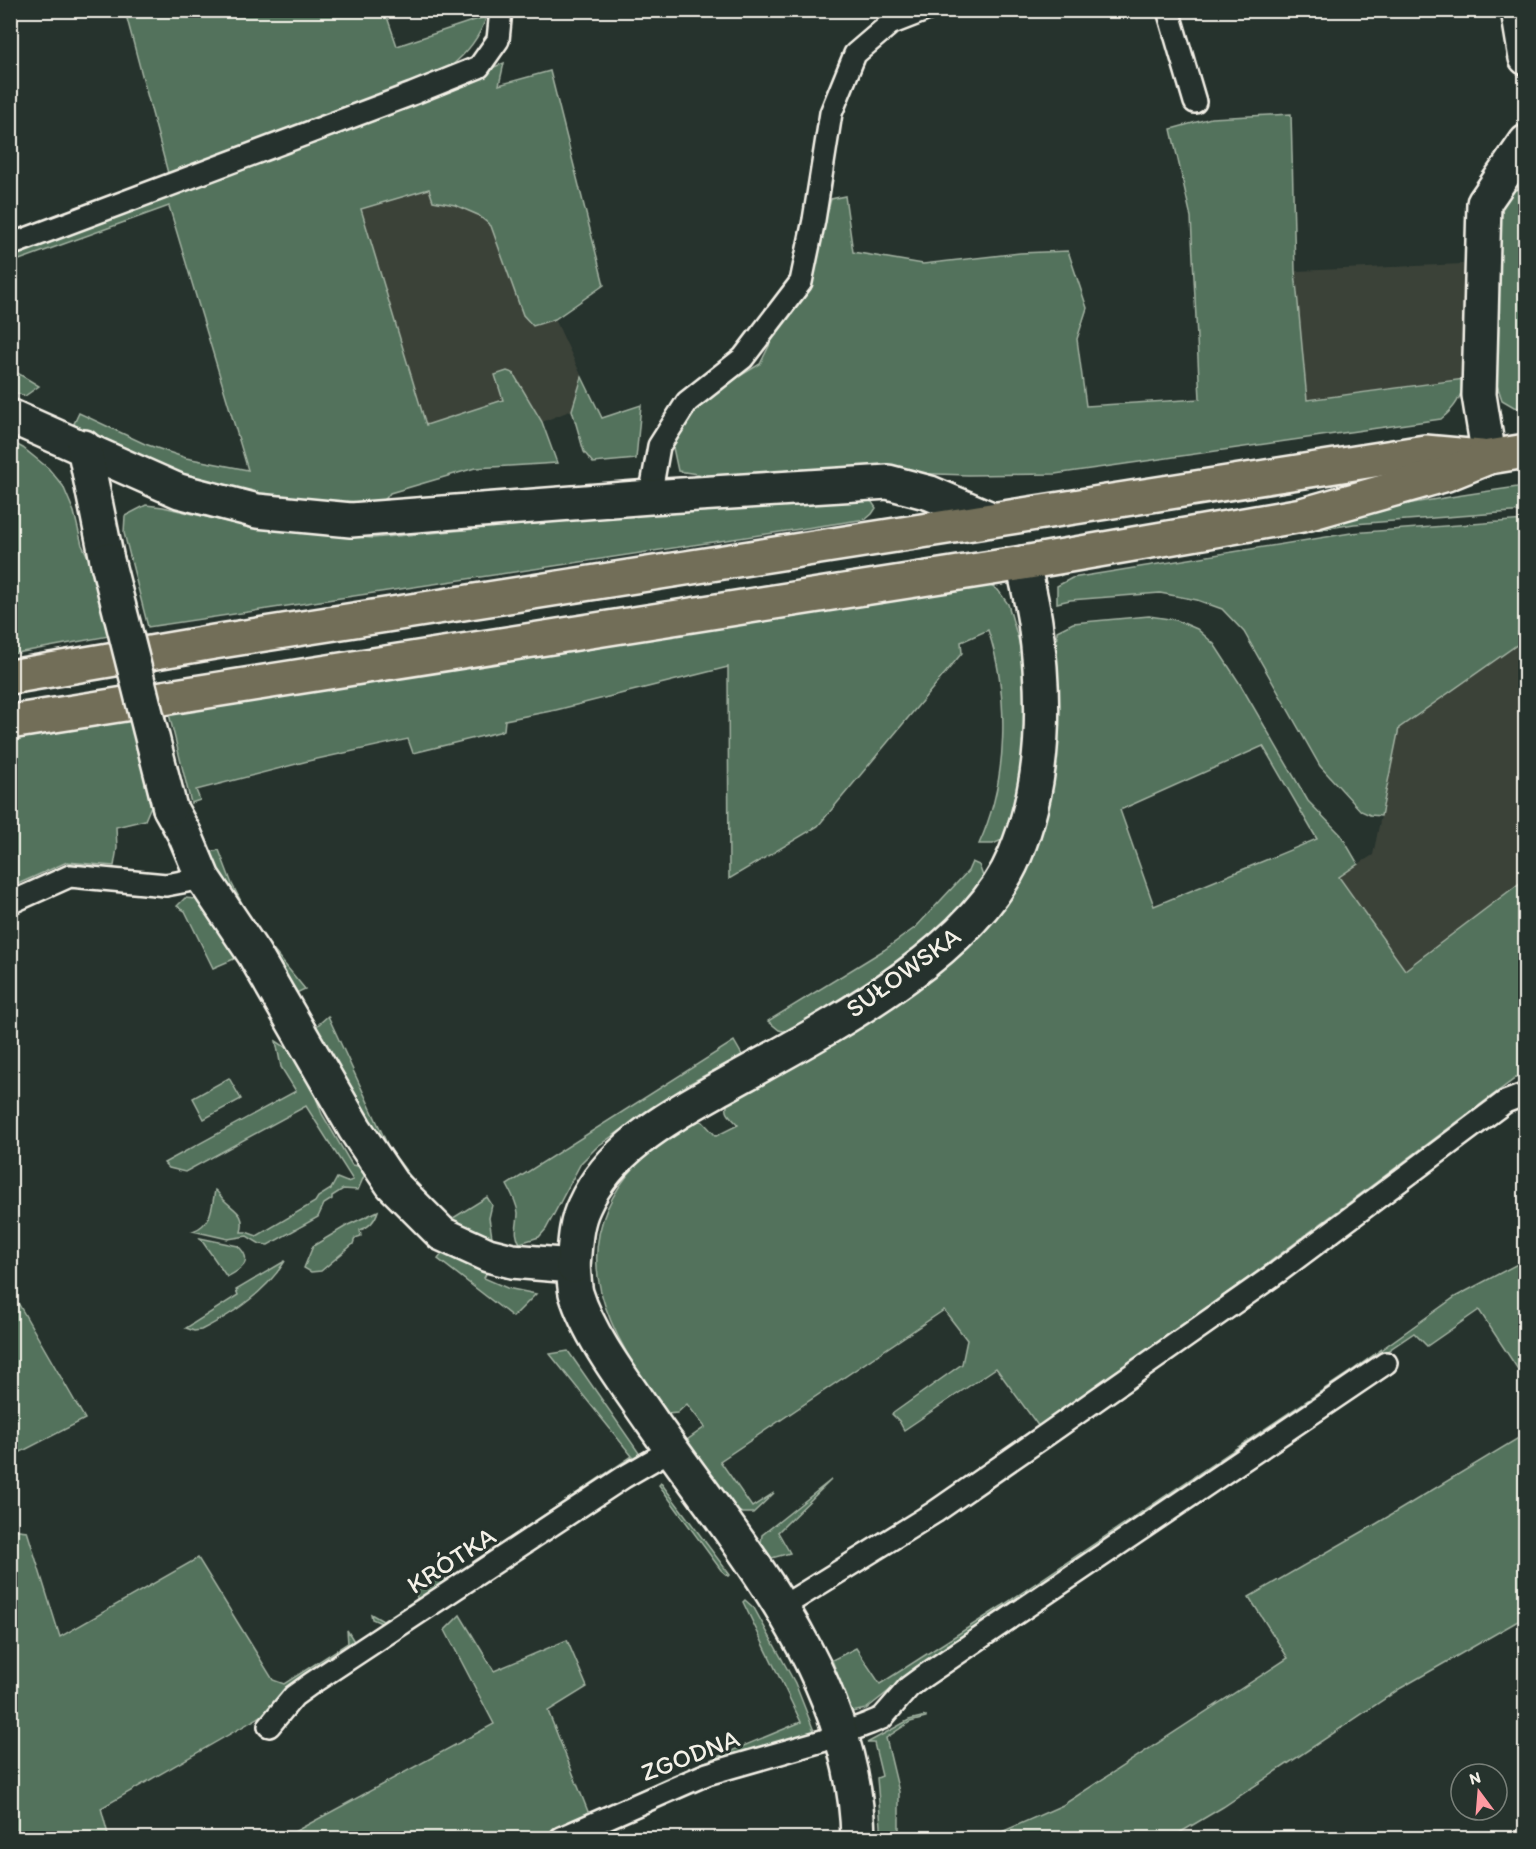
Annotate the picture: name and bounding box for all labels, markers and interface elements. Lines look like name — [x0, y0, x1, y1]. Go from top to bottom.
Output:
street label: SUŁOWSKA — [839, 919, 967, 1024]
street label: KRÓTKA — [401, 1519, 502, 1600]
street label: ZGODNA — [636, 1721, 744, 1788]
north arrow — [1449, 1762, 1509, 1822]
text: N — [1467, 1767, 1483, 1789]

